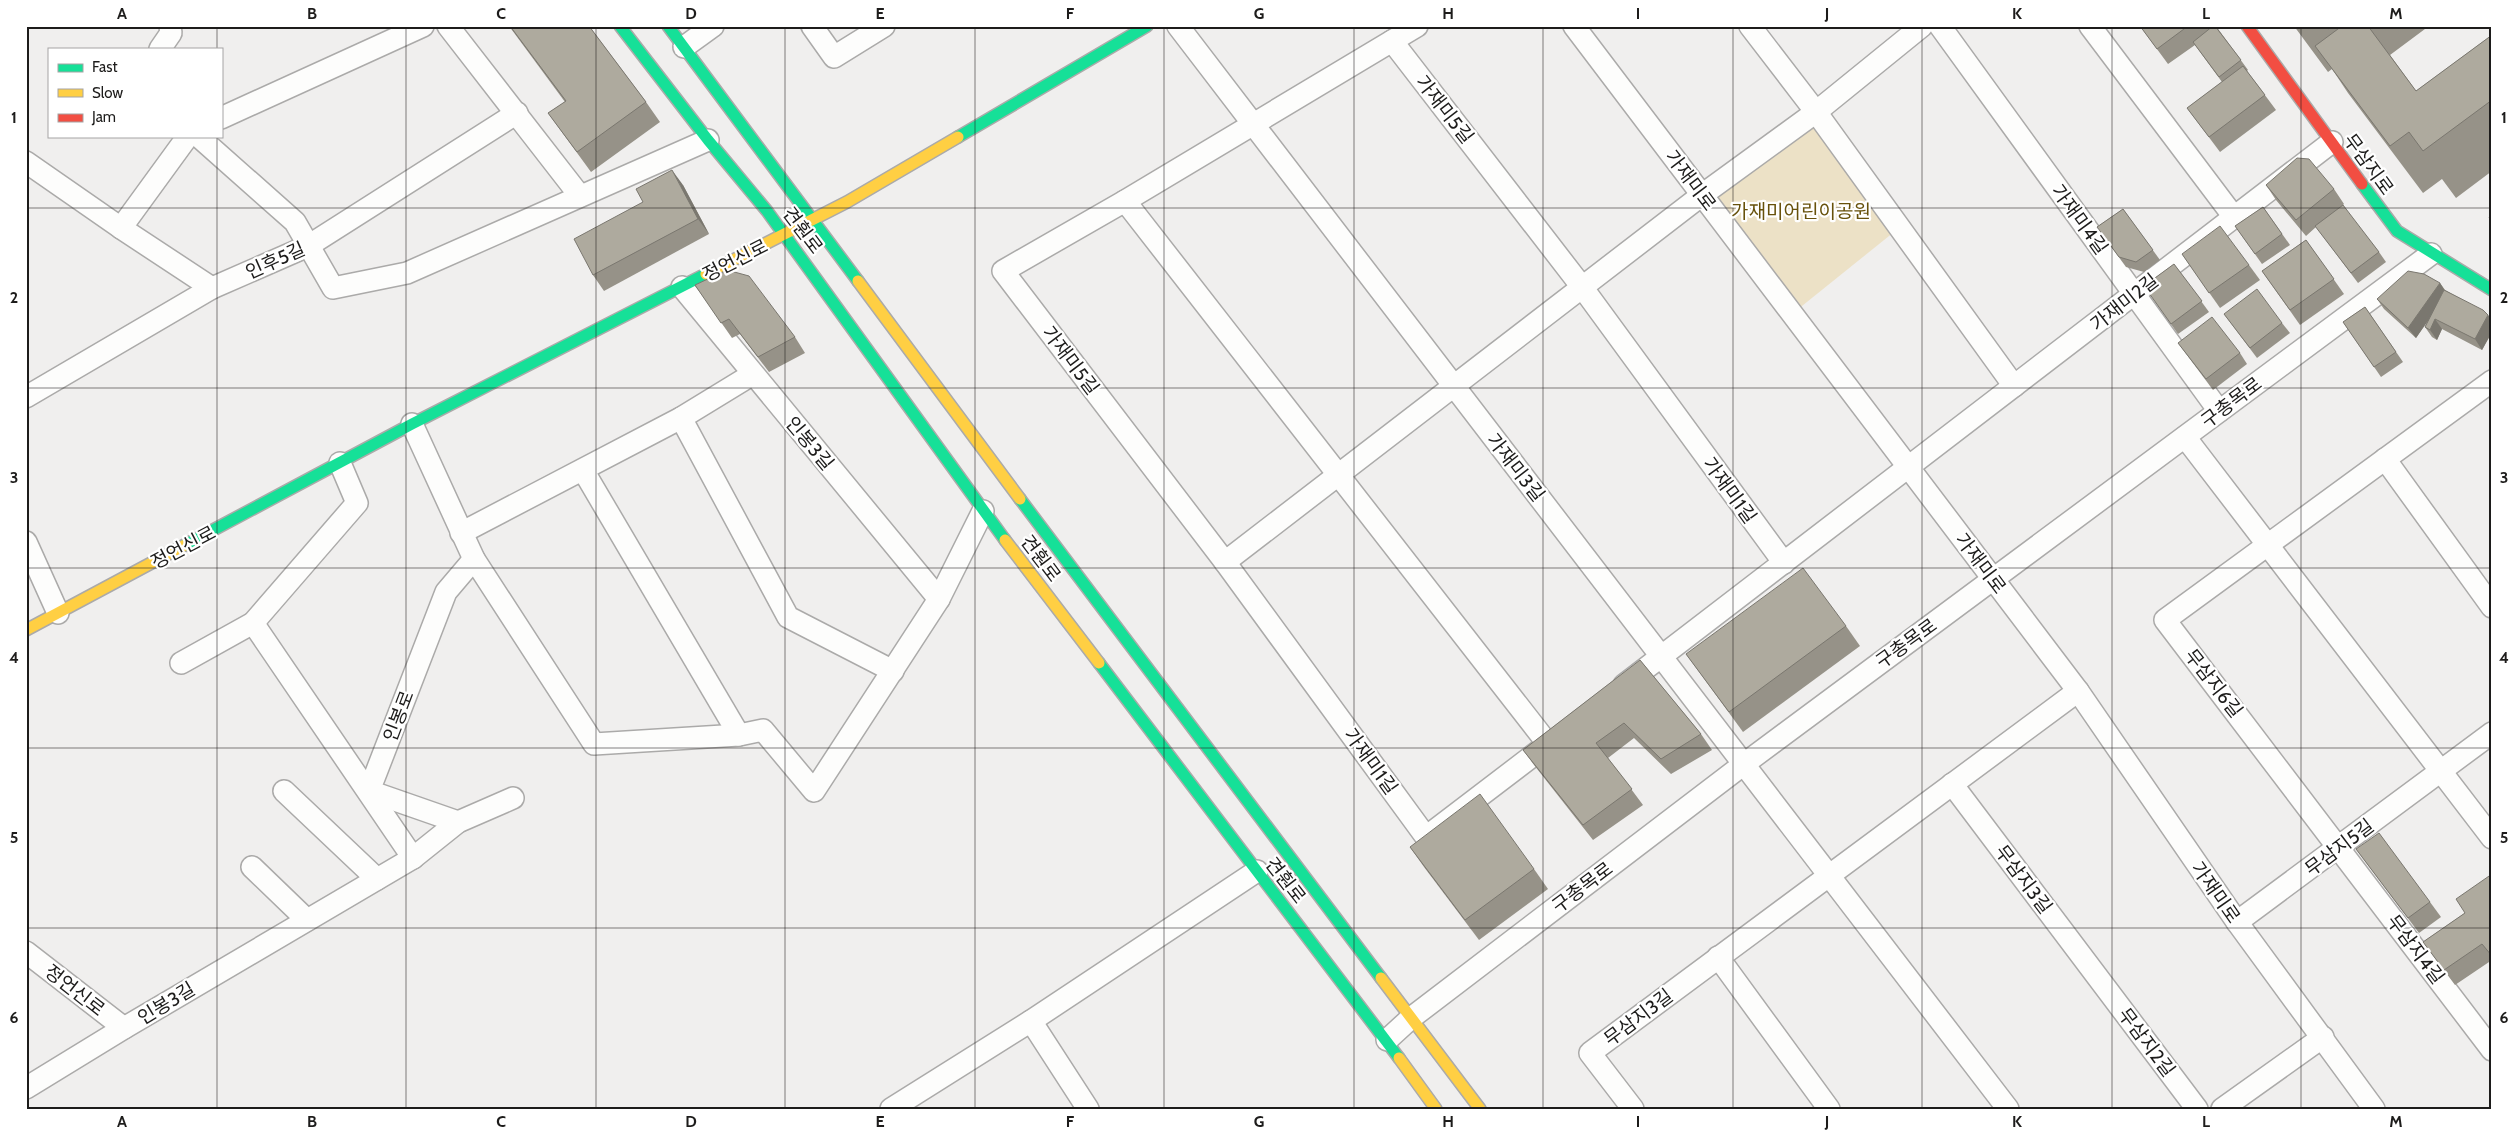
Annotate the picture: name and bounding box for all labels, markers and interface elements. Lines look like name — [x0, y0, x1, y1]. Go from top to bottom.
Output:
text: A — [117, 4, 127, 23]
text: B — [307, 4, 317, 23]
text: C — [496, 4, 506, 23]
text: D — [685, 4, 697, 23]
text: E — [875, 4, 885, 23]
text: F — [1066, 4, 1075, 23]
text: G — [1254, 4, 1264, 23]
text: H — [1442, 4, 1454, 23]
text: I — [1636, 4, 1640, 23]
text: J — [1824, 4, 1829, 23]
text: K — [2012, 4, 2022, 23]
text: L — [2202, 4, 2210, 23]
text: M — [2389, 4, 2403, 23]
legend — [48, 48, 222, 138]
text: Fast — [92, 58, 117, 76]
street label: 가재미5길 — [1411, 71, 1478, 148]
text: Slow — [92, 84, 123, 102]
text: 1 — [11, 108, 17, 127]
text: Jam — [91, 108, 116, 126]
text: 1 — [2501, 108, 2507, 127]
street label: 무삼지로 — [2339, 129, 2398, 199]
street label: 가재미로 — [1660, 145, 1721, 215]
street label: 가재미4길 — [2047, 180, 2113, 259]
park label: 가재미어린이공원 — [1731, 200, 1871, 223]
street label: 견훤로 — [778, 202, 828, 258]
street label: 정언신로 — [699, 234, 772, 287]
street label: 인후5길 — [242, 237, 309, 284]
street label: 가재미2길 — [2086, 269, 2163, 336]
text: 2 — [10, 288, 18, 307]
text: 2 — [2500, 288, 2508, 307]
street label: 가재미5길 — [1037, 321, 1104, 399]
street label: 구총목로 — [2196, 372, 2266, 433]
street label: 인봉3길 — [781, 412, 839, 475]
street label: 가재미3길 — [1482, 429, 1549, 506]
street label: 가재미1길 — [1698, 453, 1761, 528]
text: 3 — [10, 468, 18, 487]
text: 3 — [2500, 468, 2508, 487]
street label: 정언신로 — [147, 521, 220, 574]
street label: 가재미로 — [1950, 528, 2011, 598]
street label: 견훤로 — [1016, 530, 1066, 586]
street label: 구총목로 — [1871, 614, 1941, 673]
street label: 무삼지6길 — [2180, 644, 2248, 722]
text: 4 — [9, 648, 19, 667]
text: 4 — [2499, 648, 2509, 667]
street label: 인봉로 — [378, 688, 419, 745]
street label: 가재미1길 — [1339, 724, 1402, 799]
street label: 무삼지5길 — [2300, 814, 2378, 881]
text: 5 — [10, 828, 18, 847]
text: 5 — [2500, 828, 2508, 847]
street label: 무삼지3길 — [1990, 840, 2057, 918]
street label: 견훤로 — [1260, 853, 1311, 908]
street label: 구총목로 — [1547, 857, 1617, 918]
street label: 가재미로 — [2186, 857, 2245, 928]
street label: 무삼지4길 — [2382, 910, 2449, 989]
street label: 정언신로 — [40, 960, 109, 1021]
street label: 인봉3길 — [133, 977, 199, 1029]
street label: 무삼지3길 — [1599, 984, 1677, 1051]
street label: 무삼지2길 — [2113, 1003, 2180, 1081]
text: 6 — [10, 1008, 19, 1027]
text: 6 — [2500, 1008, 2509, 1027]
text: A — [117, 1112, 127, 1131]
text: B — [307, 1112, 317, 1131]
text: C — [496, 1112, 506, 1131]
text: D — [685, 1112, 697, 1131]
text: E — [875, 1112, 885, 1131]
text: F — [1066, 1112, 1075, 1131]
text: G — [1254, 1112, 1264, 1131]
text: H — [1442, 1112, 1454, 1131]
text: I — [1636, 1112, 1640, 1131]
text: J — [1824, 1112, 1829, 1131]
text: K — [2012, 1112, 2022, 1131]
text: L — [2202, 1112, 2210, 1131]
text: M — [2389, 1112, 2403, 1131]

